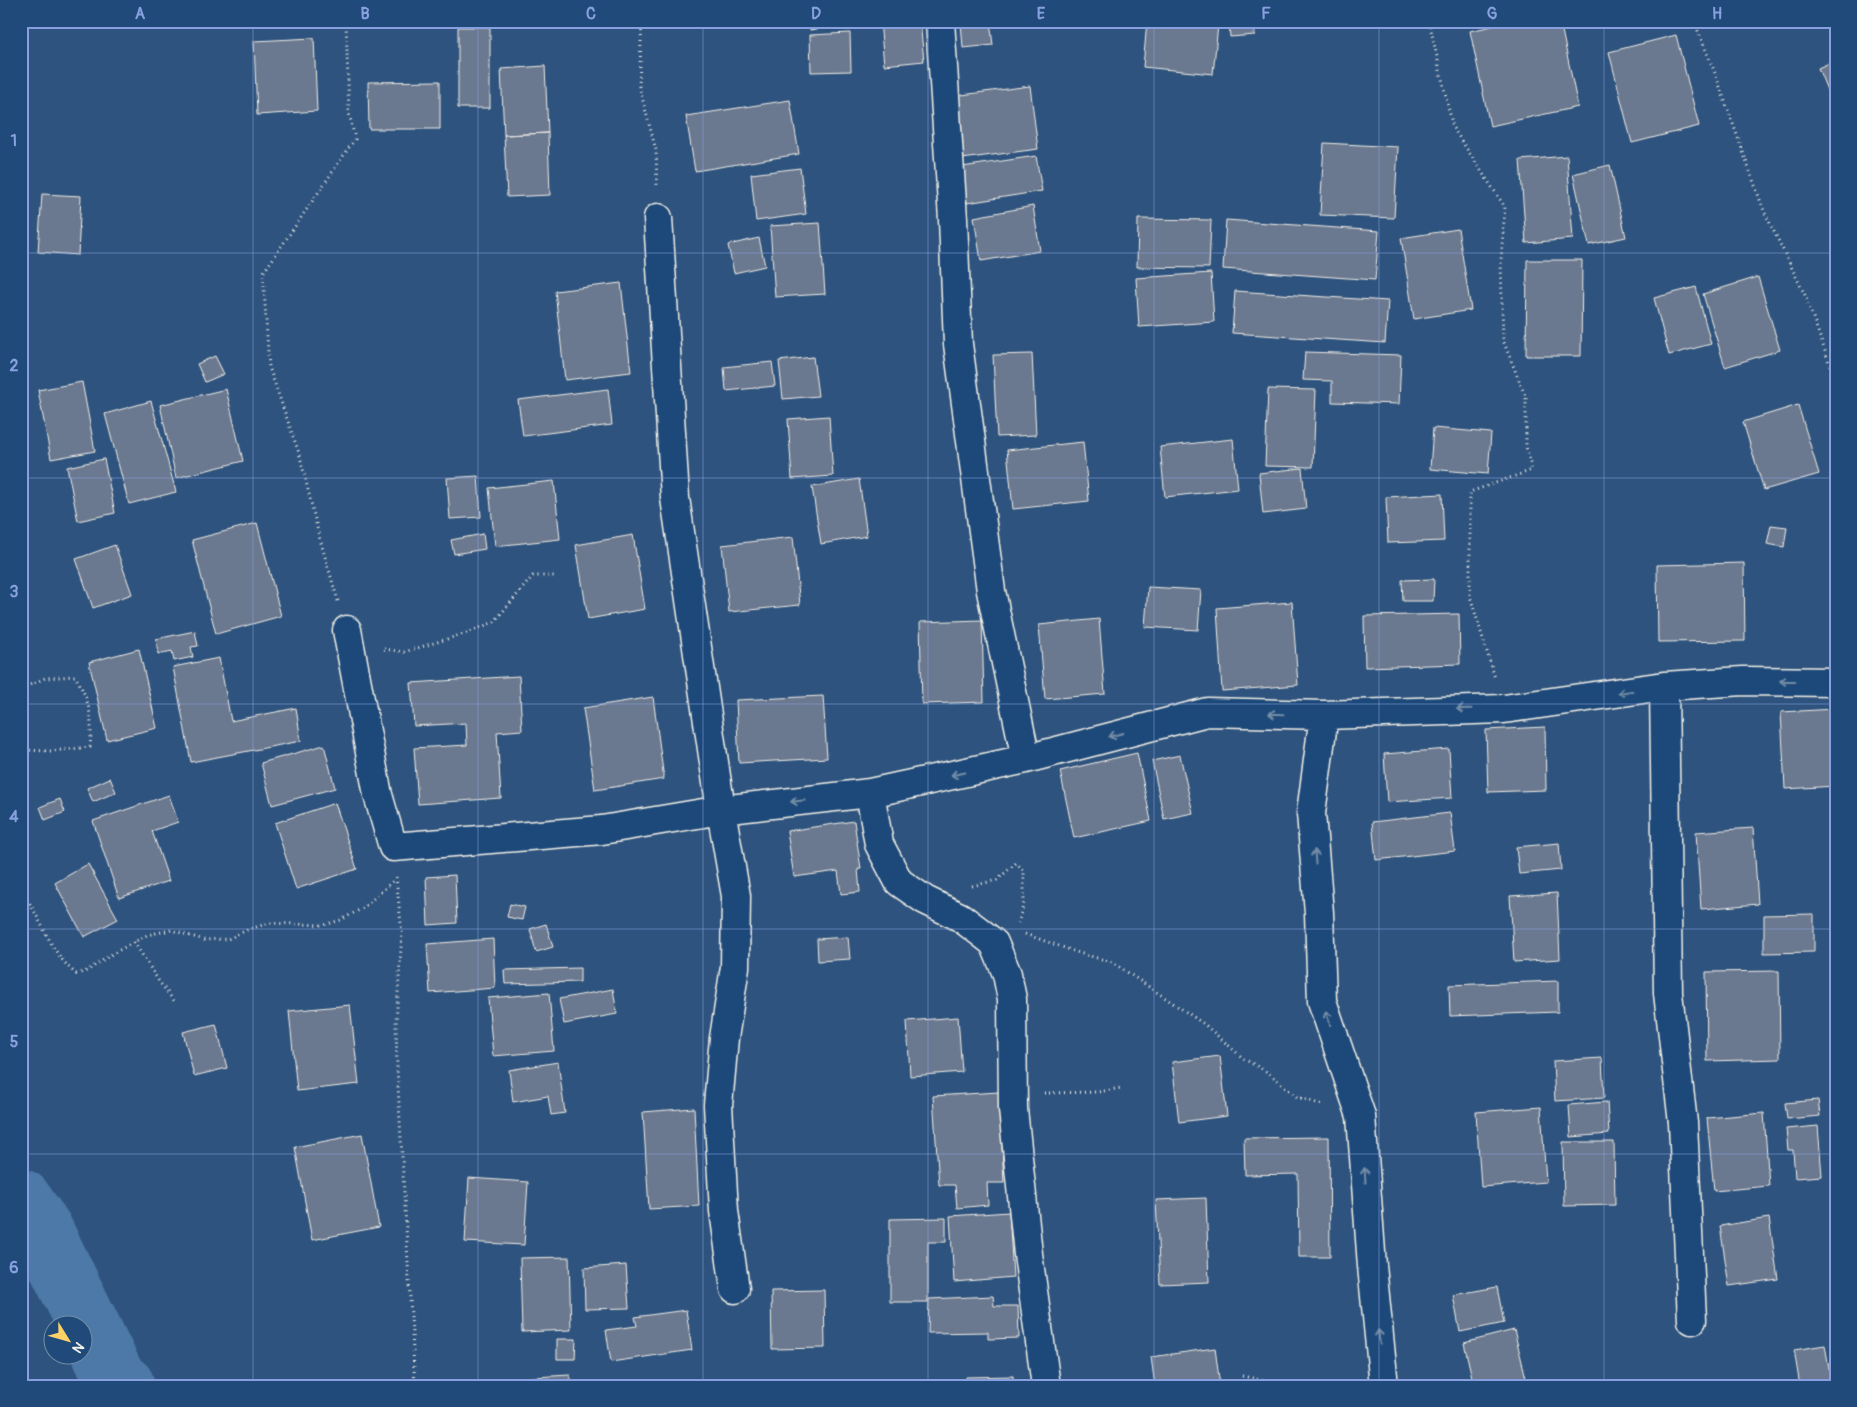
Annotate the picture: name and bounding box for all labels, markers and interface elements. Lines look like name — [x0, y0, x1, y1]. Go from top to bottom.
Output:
text: A — [135, 4, 146, 24]
text: B — [360, 4, 370, 24]
text: C — [586, 4, 596, 24]
text: D — [811, 4, 821, 24]
text: E — [1037, 4, 1046, 24]
text: F — [1261, 4, 1271, 24]
text: G — [1487, 4, 1498, 24]
text: H — [1712, 4, 1722, 24]
text: 1 — [11, 131, 17, 151]
text: 2 — [10, 356, 19, 376]
text: 3 — [10, 582, 19, 602]
one-way arrow — [1779, 676, 1796, 686]
one-way arrow — [1617, 687, 1633, 697]
one-way arrow — [1456, 704, 1472, 714]
one-way arrow — [1268, 709, 1284, 718]
one-way arrow — [1109, 731, 1125, 741]
one-way arrow — [951, 770, 967, 779]
one-way arrow — [791, 796, 807, 806]
text: 4 — [9, 807, 19, 827]
one-way arrow — [1310, 849, 1319, 865]
one-way arrow — [1323, 1011, 1332, 1027]
text: 5 — [10, 1032, 19, 1052]
one-way arrow — [1360, 1168, 1370, 1184]
text: 6 — [9, 1258, 19, 1278]
north arrow — [42, 1314, 92, 1364]
one-way arrow — [1374, 1330, 1384, 1346]
text: N — [68, 1339, 88, 1356]

